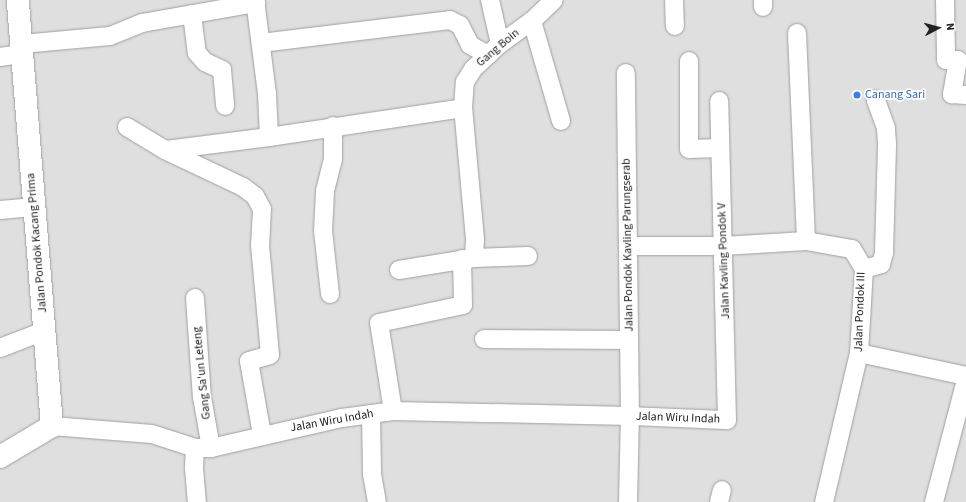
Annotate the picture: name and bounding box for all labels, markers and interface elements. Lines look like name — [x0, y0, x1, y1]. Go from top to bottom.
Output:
north arrow — [918, 8, 958, 48]
text: N — [943, 22, 958, 31]
street label: Gang Boin — [474, 26, 522, 70]
place label: Canang Sari — [865, 88, 925, 102]
marker: Canang Sari — [852, 90, 862, 100]
street label: Jalan Pondok Kavling Parungserab — [619, 158, 637, 332]
street label: Jalan Pondok Kacang Prima — [24, 173, 50, 313]
street label: Jalan Kavling Pondok V — [715, 202, 733, 320]
street label: Jalan Pondok III — [851, 272, 869, 352]
street label: Gang Sa'un Leteng — [190, 326, 214, 420]
street label: Jalan Wiru Indah — [289, 407, 375, 435]
street label: Jalan Wiru Indah — [636, 409, 720, 427]

